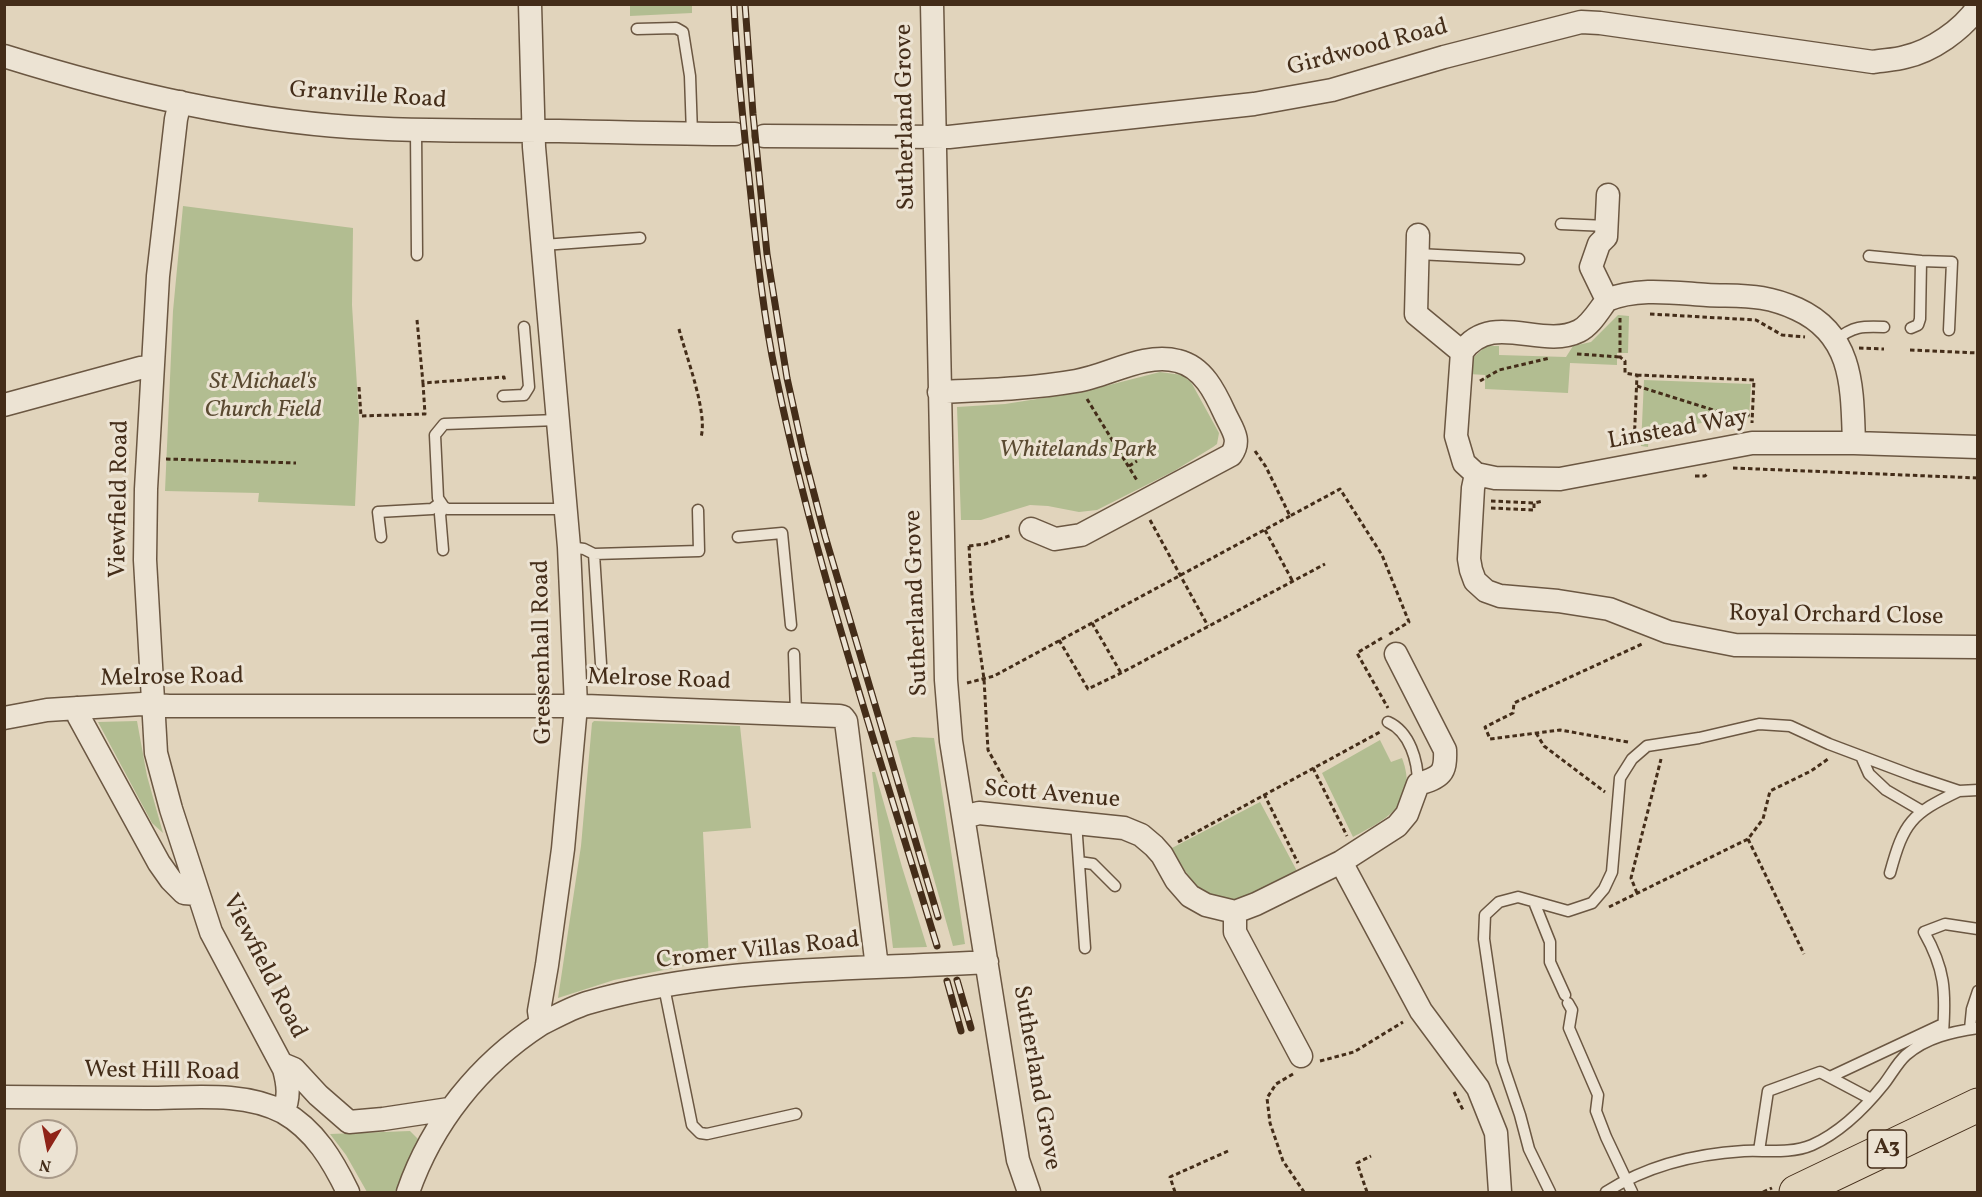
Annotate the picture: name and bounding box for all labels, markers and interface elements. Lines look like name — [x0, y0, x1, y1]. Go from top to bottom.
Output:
street label: Girdwood Road — [1285, 14, 1451, 84]
street label: Sutherland Grove — [891, 23, 923, 211]
street label: Granville Road — [288, 77, 448, 117]
park label: St Michael's Church Field — [204, 370, 322, 426]
street label: Linstead Way — [1606, 405, 1750, 457]
street label: Viewfield Road — [105, 420, 137, 578]
park label: Whitelands Park — [999, 438, 1157, 466]
street label: Sutherland Grove — [900, 509, 936, 697]
street label: Gressenhall Road — [528, 559, 560, 745]
street label: Royal Orchard Close — [1728, 601, 1944, 633]
street label: Melrose Road — [100, 663, 244, 695]
street label: Melrose Road — [587, 664, 731, 698]
street label: Scott Avenue — [983, 776, 1121, 816]
street label: Viewfield Road — [214, 890, 312, 1044]
street label: Cromer Villas Road — [655, 927, 861, 977]
street label: Sutherland Grove — [1005, 984, 1065, 1172]
street label: West Hill Road — [84, 1057, 240, 1089]
north arrow — [18, 1119, 78, 1179]
road number: A3 — [1868, 1130, 1906, 1168]
text: N — [38, 1153, 53, 1177]

